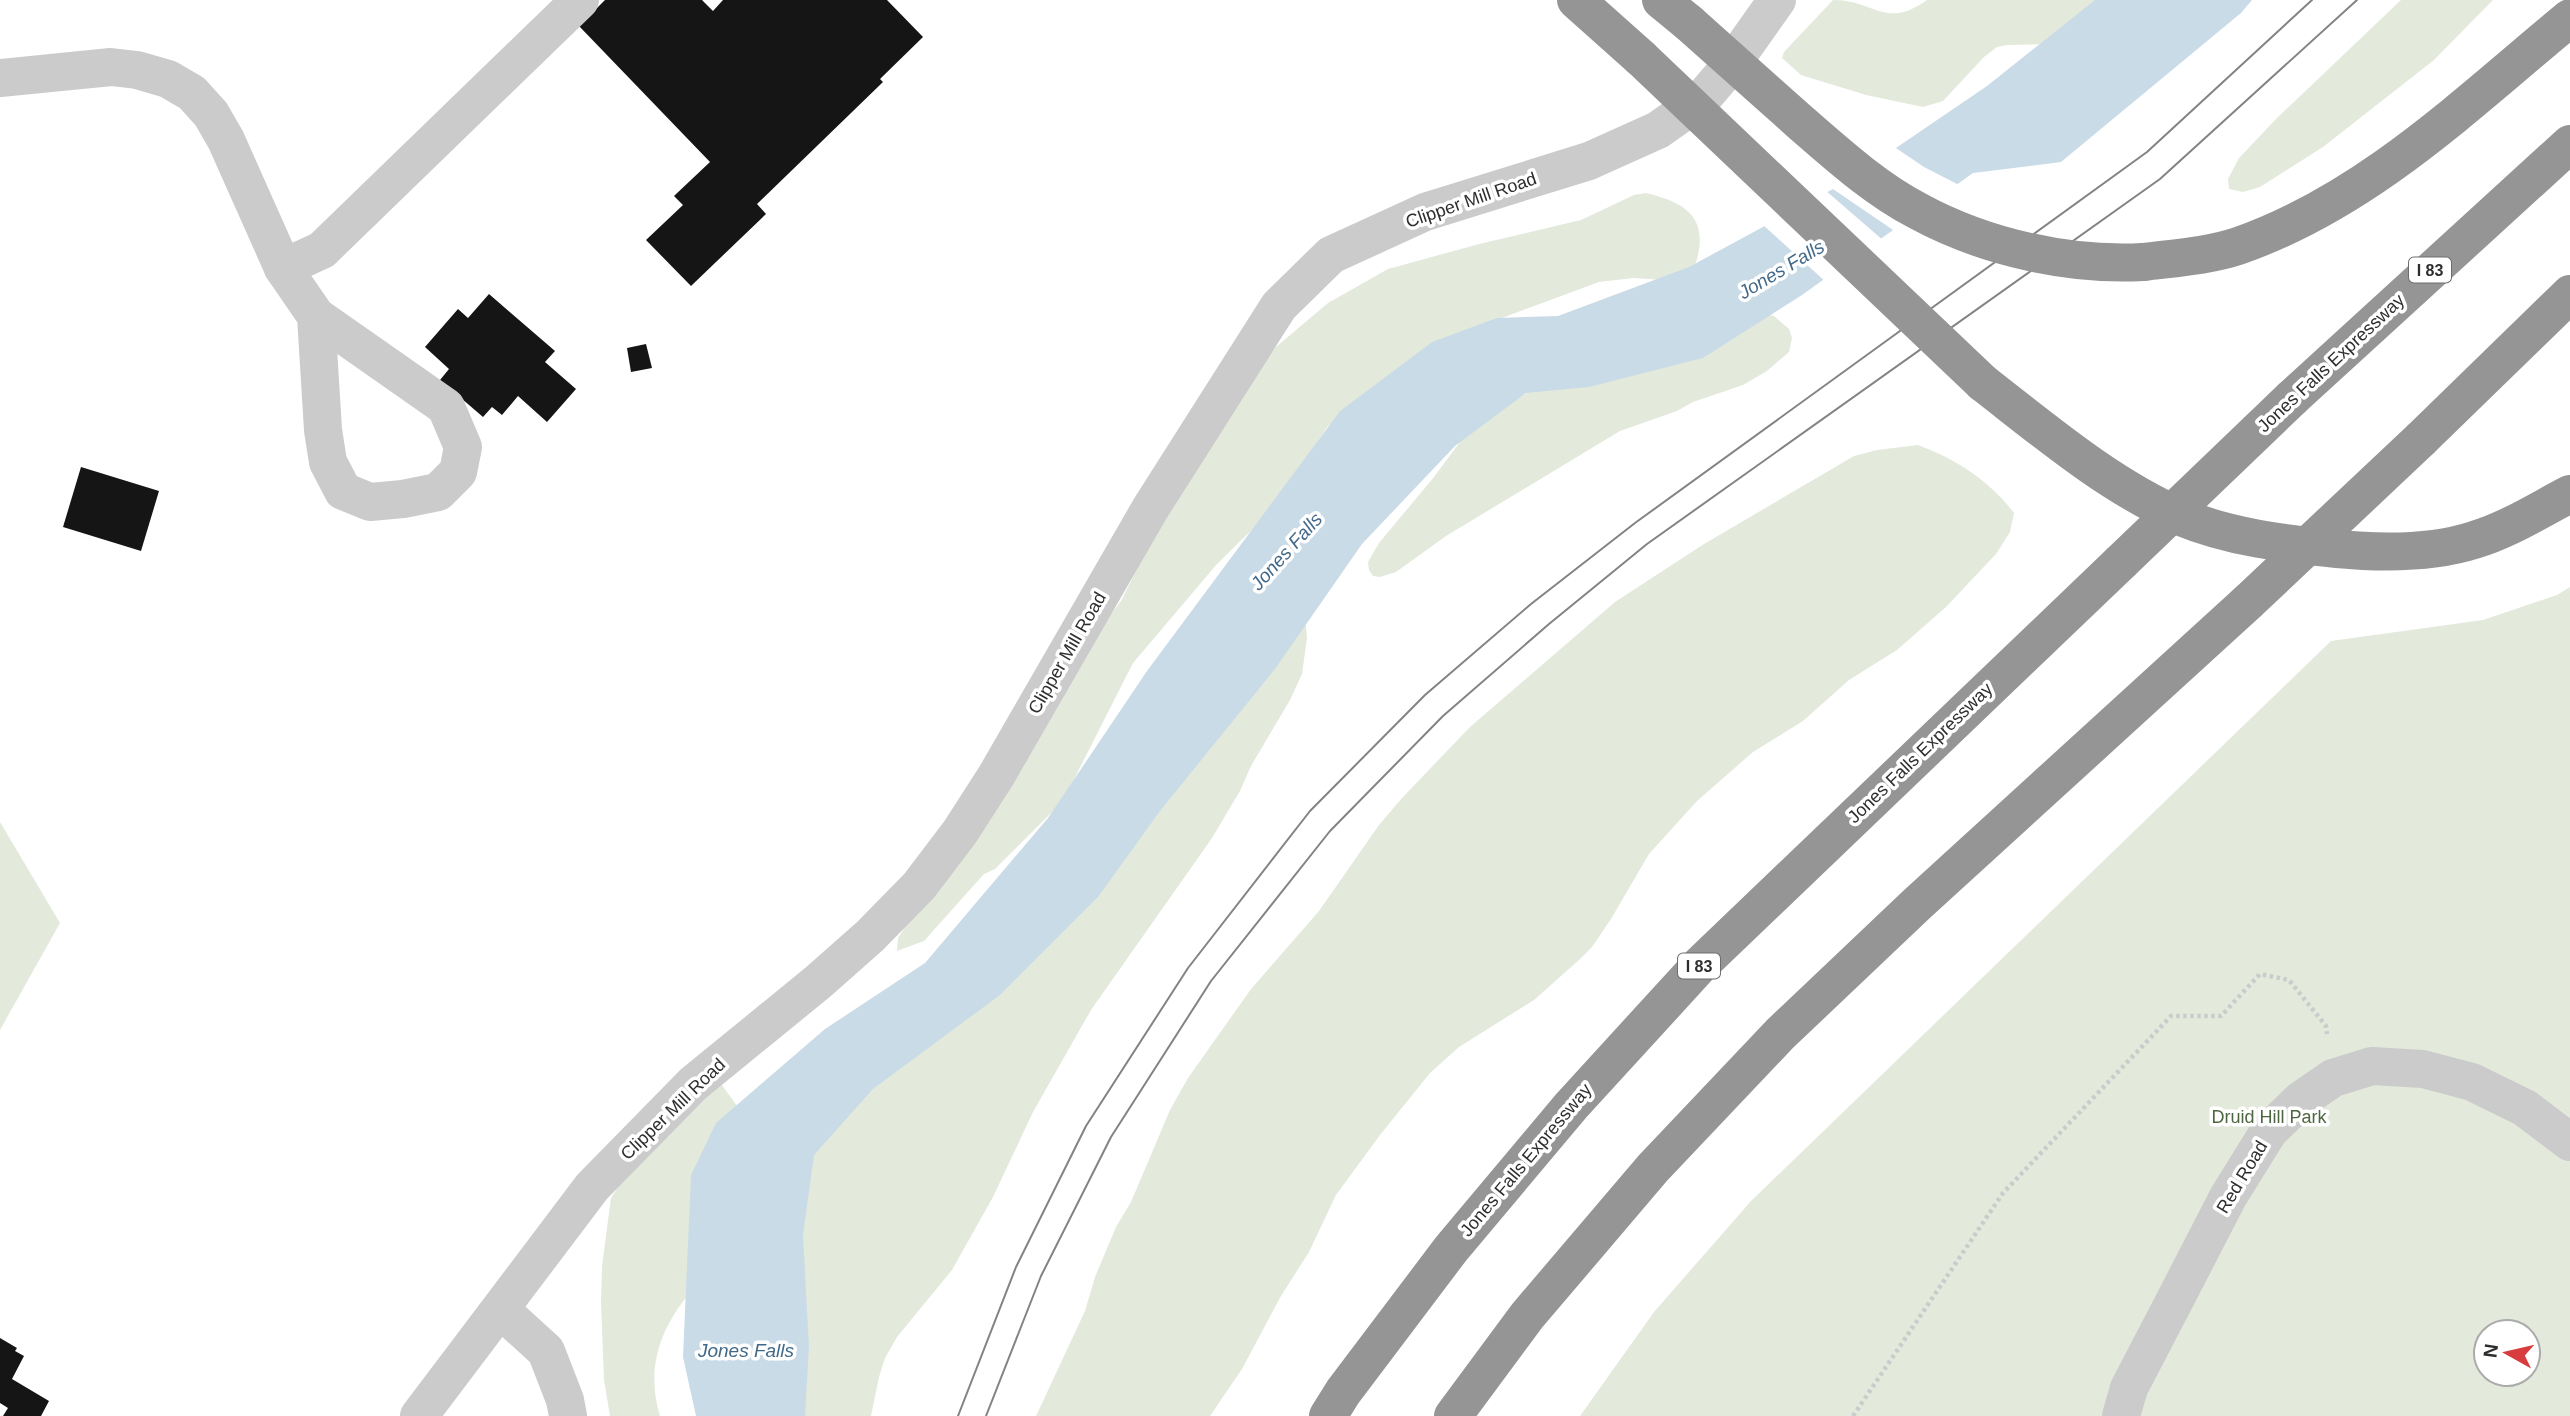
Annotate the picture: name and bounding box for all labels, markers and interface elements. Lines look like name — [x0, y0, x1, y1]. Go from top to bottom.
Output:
street label: Clipper Mill Road — [1403, 168, 1539, 232]
water label: Jones Falls — [1734, 235, 1828, 304]
road number: I 83 — [2409, 258, 2451, 282]
street label: Jones Falls Expressway — [2254, 290, 2408, 436]
water label: Jones Falls — [1246, 508, 1327, 595]
street label: Clipper Mill Road — [1024, 589, 1110, 717]
street label: Jones Falls Expressway — [1844, 679, 1996, 827]
road number: I 83 — [1678, 954, 1720, 978]
street label: Clipper Mill Road — [617, 1054, 729, 1164]
street label: Jones Falls Expressway — [1456, 1080, 1596, 1240]
park label: Druid Hill Park — [2211, 1107, 2328, 1127]
street label: Red Road — [2213, 1137, 2271, 1217]
north arrow — [2472, 1318, 2542, 1388]
water label: Jones Falls — [697, 1340, 795, 1361]
text: N — [2479, 1342, 2502, 1359]

